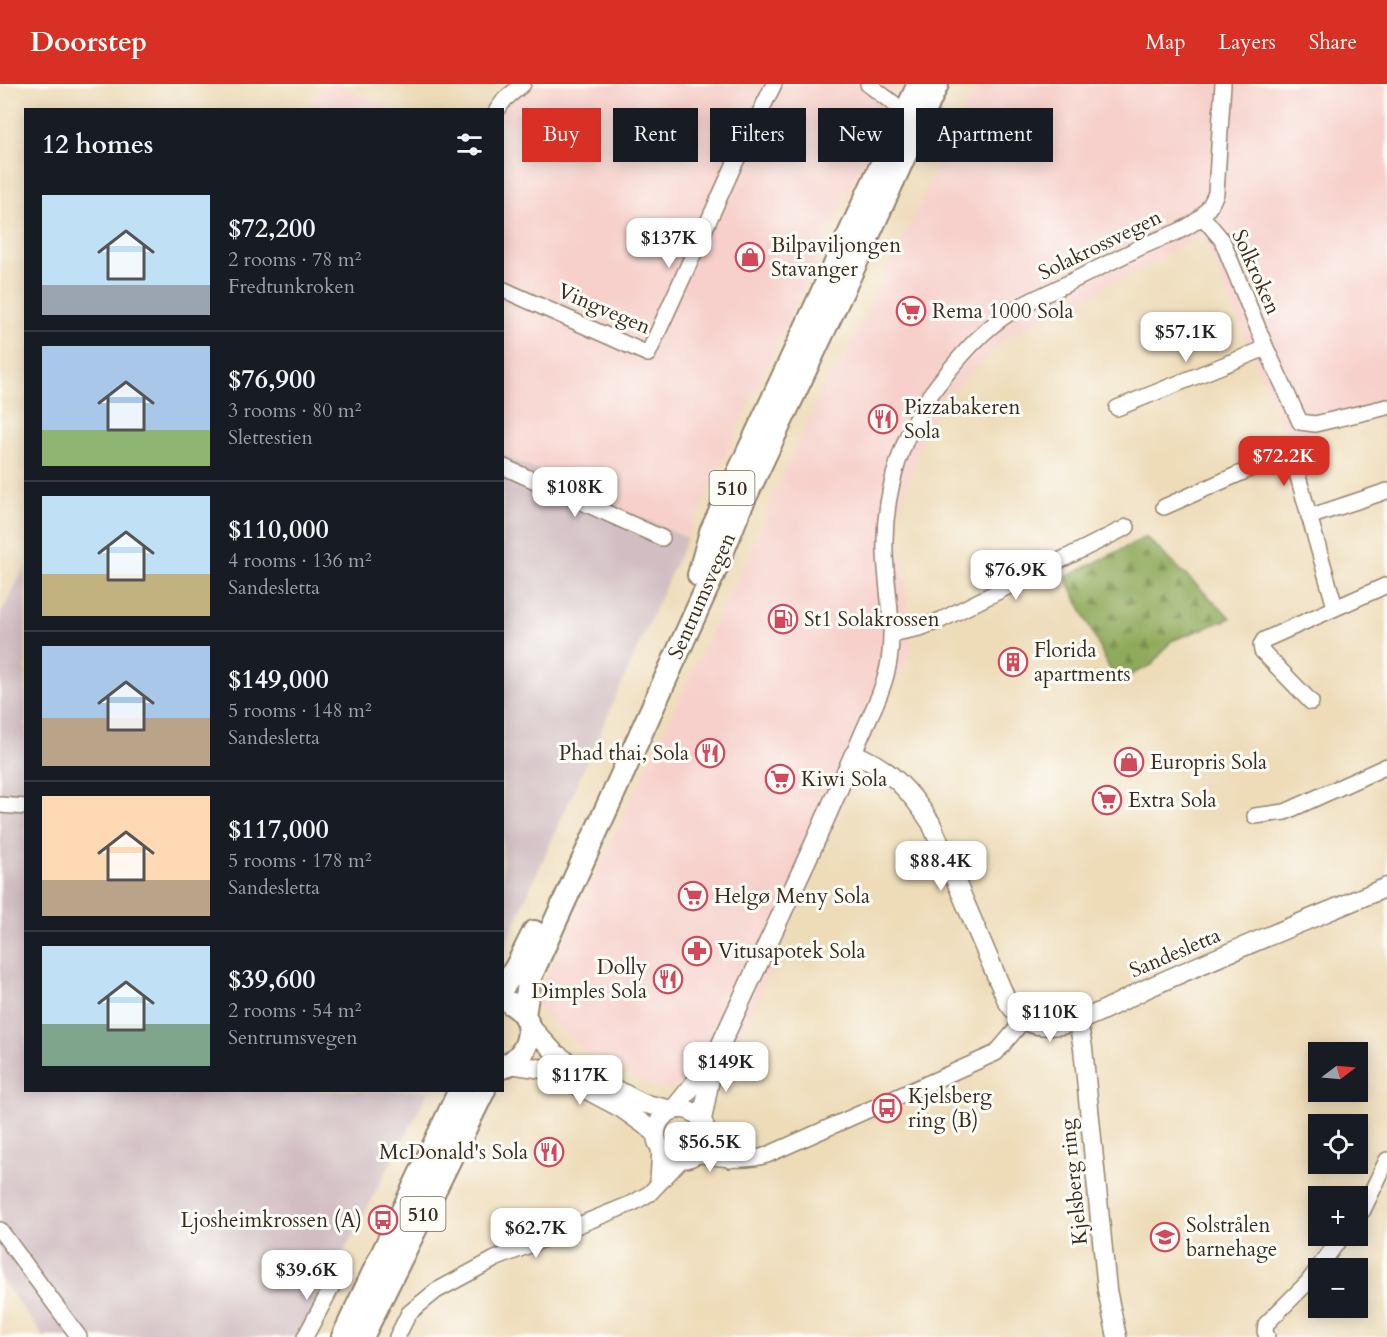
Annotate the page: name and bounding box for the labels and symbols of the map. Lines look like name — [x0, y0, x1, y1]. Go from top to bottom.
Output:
street label: Solakrossvegen — [1033, 203, 1167, 287]
pin: $137K — [627, 218, 711, 269]
street label: Solkroken — [1224, 225, 1288, 319]
place label: Bilpaviljongen Stavanger — [771, 231, 901, 284]
shop icon: Bilpaviljongen Stavanger — [734, 241, 766, 273]
street label: Vingvegen — [553, 276, 655, 342]
supermarket icon: Rema 1000 Sola — [895, 295, 927, 327]
place label: Rema 1000 Sola — [932, 297, 1074, 326]
pin: $57.1K — [1137, 312, 1235, 363]
place label: Pizzabakeren Sola — [904, 393, 1020, 446]
restaurant icon: Pizzabakeren Sola — [867, 403, 899, 435]
pin: $72.2K — [1235, 436, 1333, 487]
pin: $108K — [533, 467, 617, 518]
road number: 510 — [710, 471, 754, 505]
street label: Sentrumsvegen — [661, 528, 743, 664]
pin: $76.9K — [967, 550, 1065, 601]
fuel station icon: St1 Solakrossen — [767, 603, 799, 635]
place label: St1 Solakrossen — [804, 605, 940, 634]
place label: Florida apartments — [1034, 636, 1131, 689]
building icon: Florida apartments — [997, 646, 1029, 678]
restaurant icon: Phad thai, Sola — [694, 737, 726, 769]
place label: Phad thai, Sola — [559, 739, 689, 768]
shop icon: Europris Sola — [1113, 746, 1145, 778]
place label: Europris Sola — [1150, 748, 1267, 777]
supermarket icon: Kiwi Sola — [764, 763, 796, 795]
place label: Kiwi Sola — [801, 765, 887, 794]
supermarket icon: Extra Sola — [1091, 784, 1123, 816]
place label: Extra Sola — [1128, 786, 1217, 815]
pin: $88.4K — [892, 841, 990, 892]
supermarket icon: Helgø Meny Sola — [677, 880, 709, 912]
place label: Helgø Meny Sola — [714, 882, 870, 911]
street label: Sandesletta — [1125, 921, 1225, 985]
pharmacy icon: Vitusapotek Sola — [681, 935, 713, 967]
place label: Vitusapotek Sola — [718, 937, 865, 966]
place label: Dolly Dimples Sola — [531, 953, 647, 1006]
restaurant icon: Dolly Dimples Sola — [652, 963, 684, 995]
pin: $110K — [1008, 992, 1092, 1043]
pin: $149K — [684, 1042, 768, 1093]
north arrow — [1308, 1042, 1368, 1102]
pin: $117K — [538, 1055, 622, 1106]
place label: Kjelsberg ring (B) — [908, 1082, 992, 1135]
bus stop icon: Kjelsberg ring (B) — [871, 1092, 903, 1124]
street label: Kjelsberg ring — [1053, 1117, 1095, 1246]
pin: $56.5K — [661, 1122, 759, 1173]
restaurant icon: McDonald's Sola — [533, 1136, 565, 1168]
place label: McDonald's Sola — [379, 1138, 528, 1167]
road number: 510 — [400, 1197, 446, 1231]
bus stop icon: Ljosheimkrossen (A) — [367, 1204, 399, 1236]
place label: Ljosheimkrossen (A) — [181, 1206, 362, 1235]
pin: $62.7K — [487, 1208, 585, 1259]
place label: Solstrålen barnehage — [1186, 1211, 1277, 1264]
school or university icon: Solstrålen barnehage — [1149, 1221, 1181, 1253]
pin: $39.6K — [258, 1250, 356, 1301]

